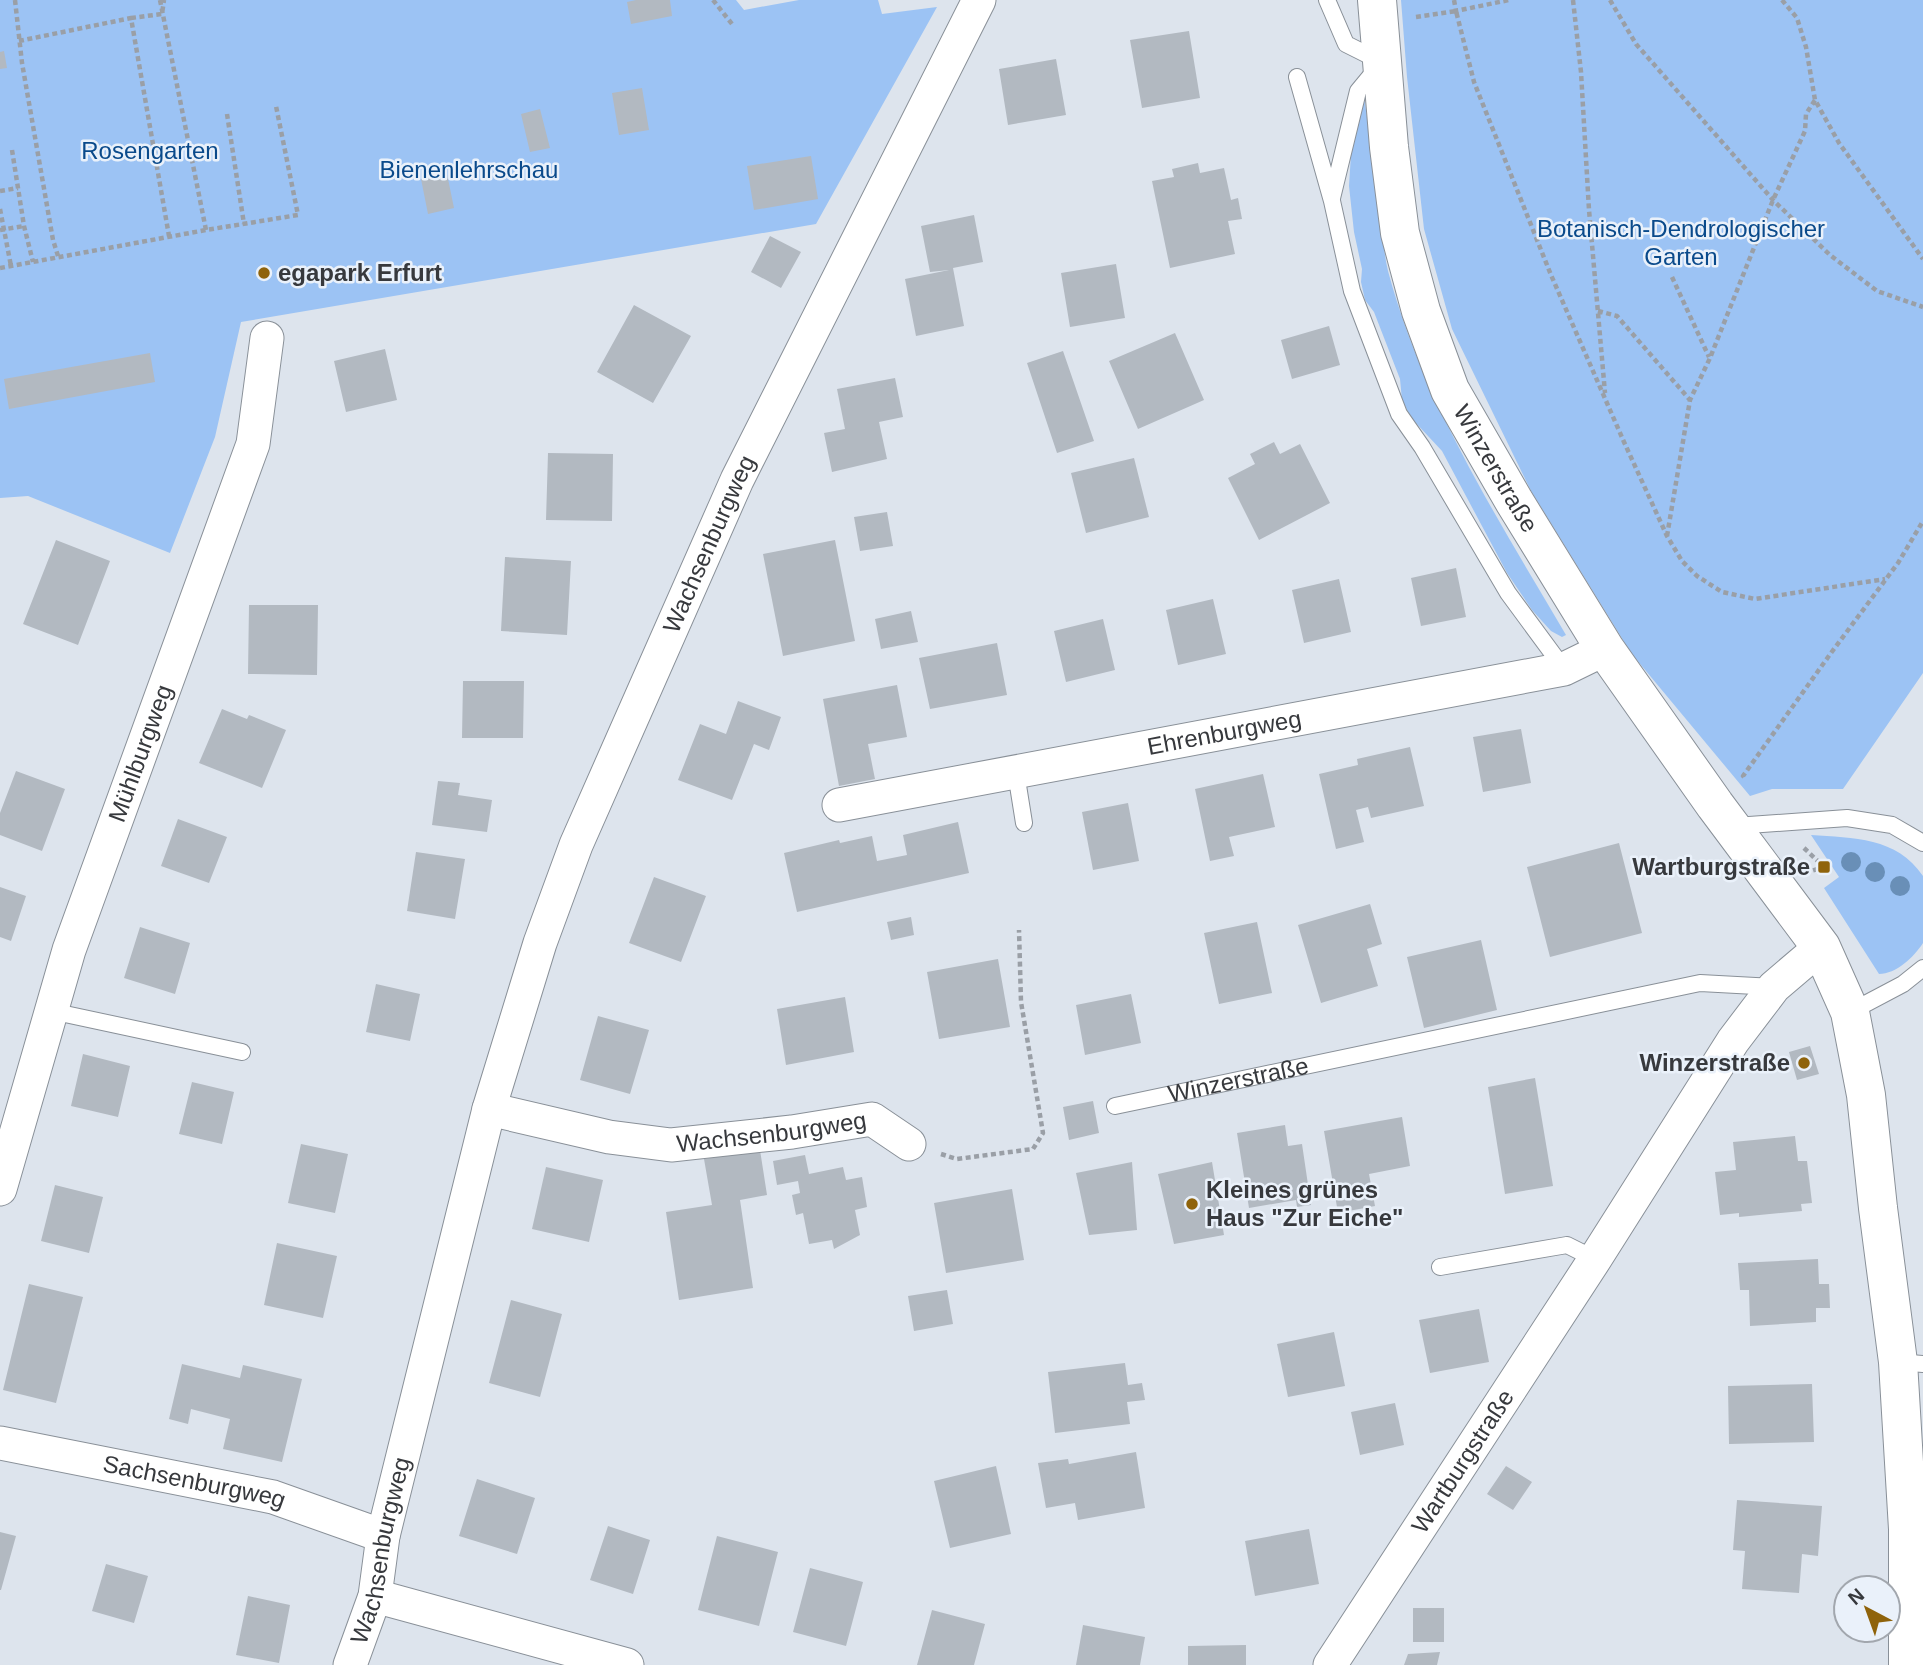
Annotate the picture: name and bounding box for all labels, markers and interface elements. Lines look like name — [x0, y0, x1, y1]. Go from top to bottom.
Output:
park label: Rosengarten — [81, 137, 219, 164]
park label: Bienenlehrschau — [380, 156, 558, 183]
park label: Botanisch-Dendrologischer Garten — [1537, 215, 1825, 270]
place label: egapark Erfurt — [278, 259, 442, 286]
marker: egapark Erfurt — [256, 265, 272, 281]
street label: Winzerstraße — [1448, 400, 1544, 537]
street label: Wachsenburgweg — [657, 451, 760, 637]
street label: Mühlburgweg — [103, 681, 177, 826]
street label: Ehrenburgweg — [1145, 705, 1303, 760]
place label: Wartburgstraße — [1632, 853, 1810, 880]
marker: Wartburgstraße — [1816, 859, 1832, 875]
place label: Winzerstraße — [1640, 1049, 1790, 1076]
street label: Winzerstraße — [1166, 1052, 1311, 1107]
marker: Winzerstraße — [1796, 1055, 1812, 1071]
street label: Wachsenburgweg — [675, 1106, 868, 1157]
place label: Kleines grünes Haus "Zur Eiche" — [1206, 1176, 1403, 1231]
marker: Kleines grünes Haus "Zur Eiche" — [1184, 1196, 1200, 1212]
street label: Wartburgstraße — [1406, 1384, 1519, 1538]
street label: Sachsenburgweg — [101, 1450, 289, 1513]
street label: Wachsenburgweg — [345, 1454, 415, 1647]
north arrow — [1832, 1574, 1902, 1644]
text: N — [1844, 1584, 1868, 1609]

